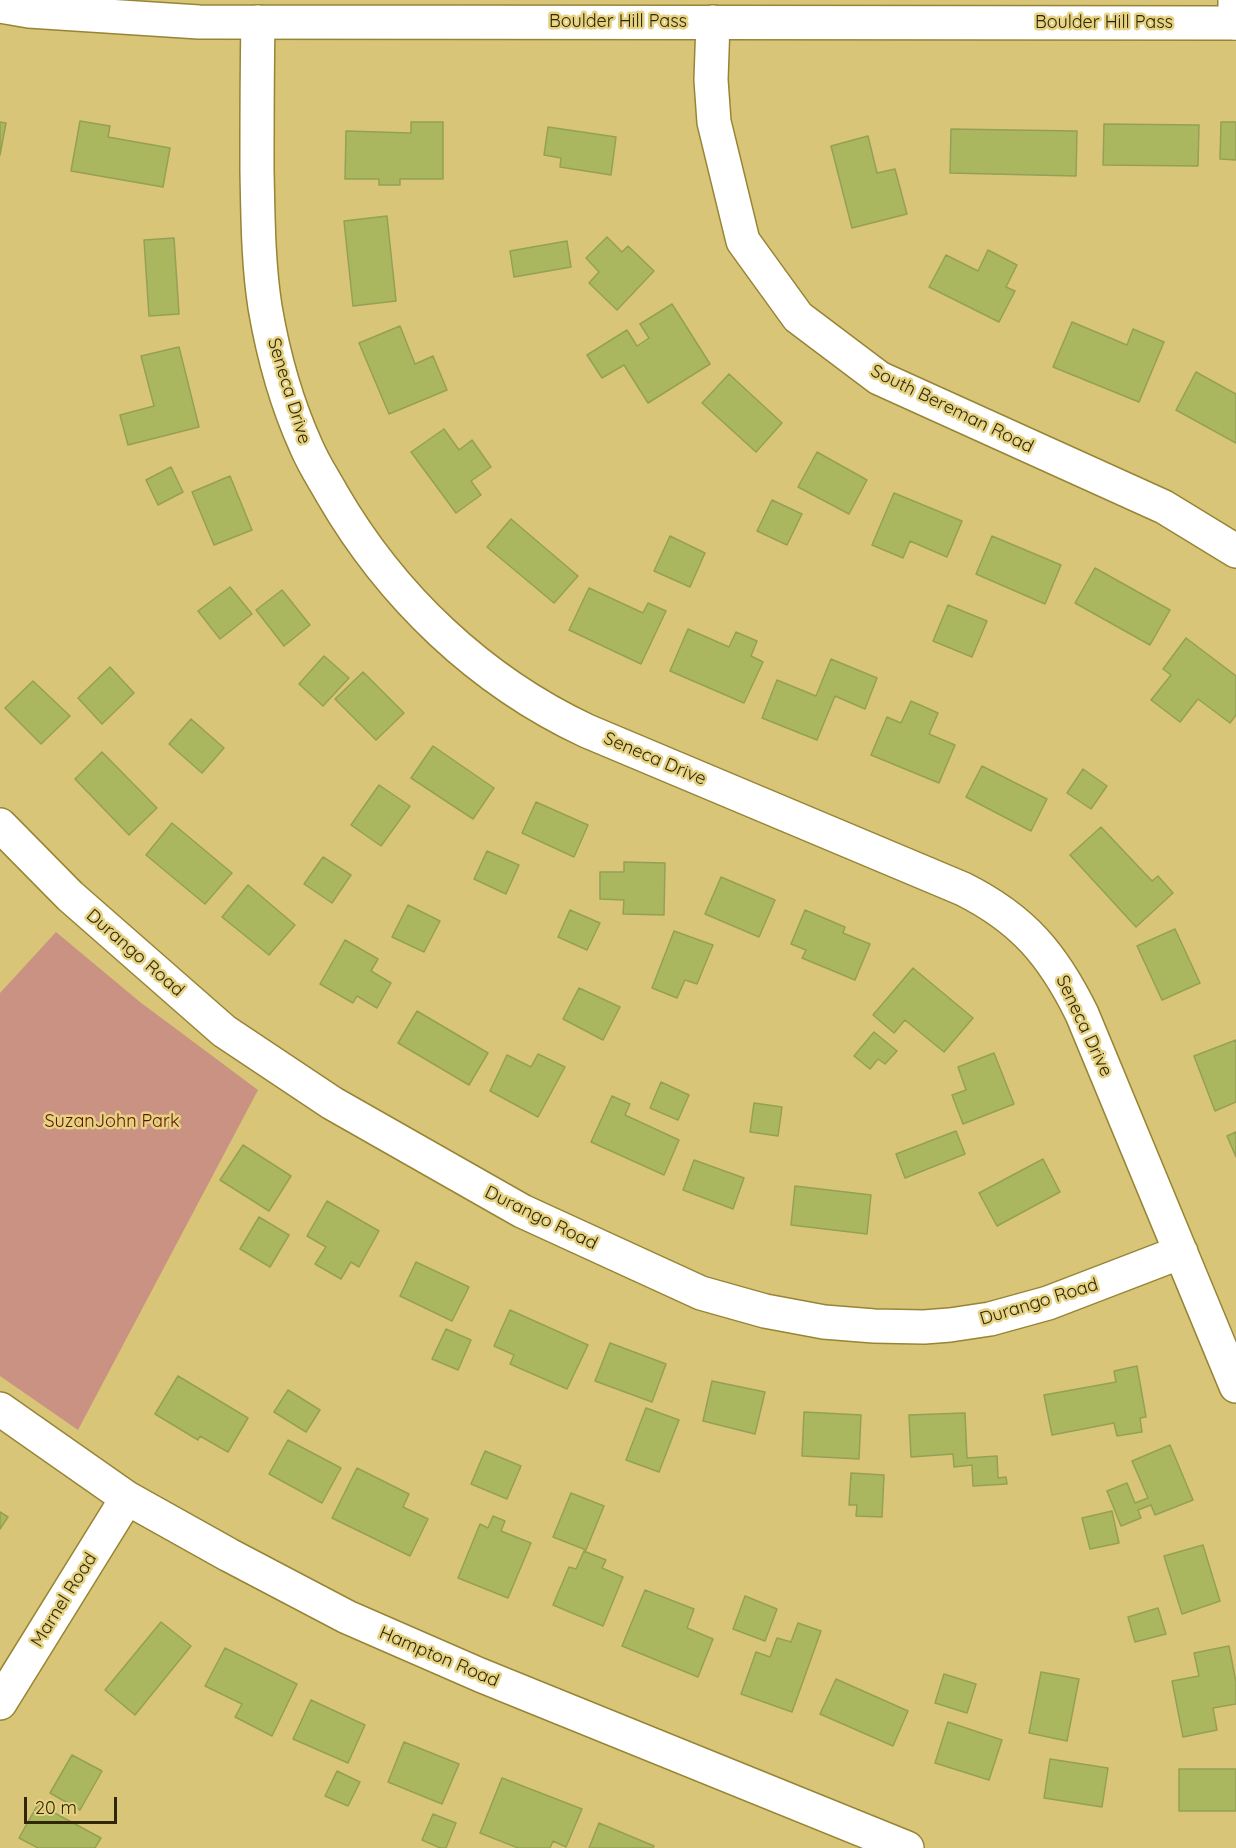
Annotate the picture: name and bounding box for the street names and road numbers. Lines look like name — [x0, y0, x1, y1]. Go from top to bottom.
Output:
street label: Boulder Hill Pass — [549, 11, 687, 33]
street label: Boulder Hill Pass — [1035, 12, 1173, 34]
street label: Seneca Drive — [263, 336, 315, 446]
street label: South Bereman Road — [867, 360, 1037, 458]
street label: Seneca Drive — [600, 728, 710, 790]
street label: Durango Road — [82, 905, 188, 1001]
street label: Seneca Drive — [1051, 972, 1117, 1080]
street label: Durango Road — [481, 1181, 601, 1255]
street label: Durango Road — [977, 1274, 1101, 1330]
street label: Marnel Road — [26, 1549, 102, 1651]
street label: Hampton Road — [376, 1622, 502, 1692]

